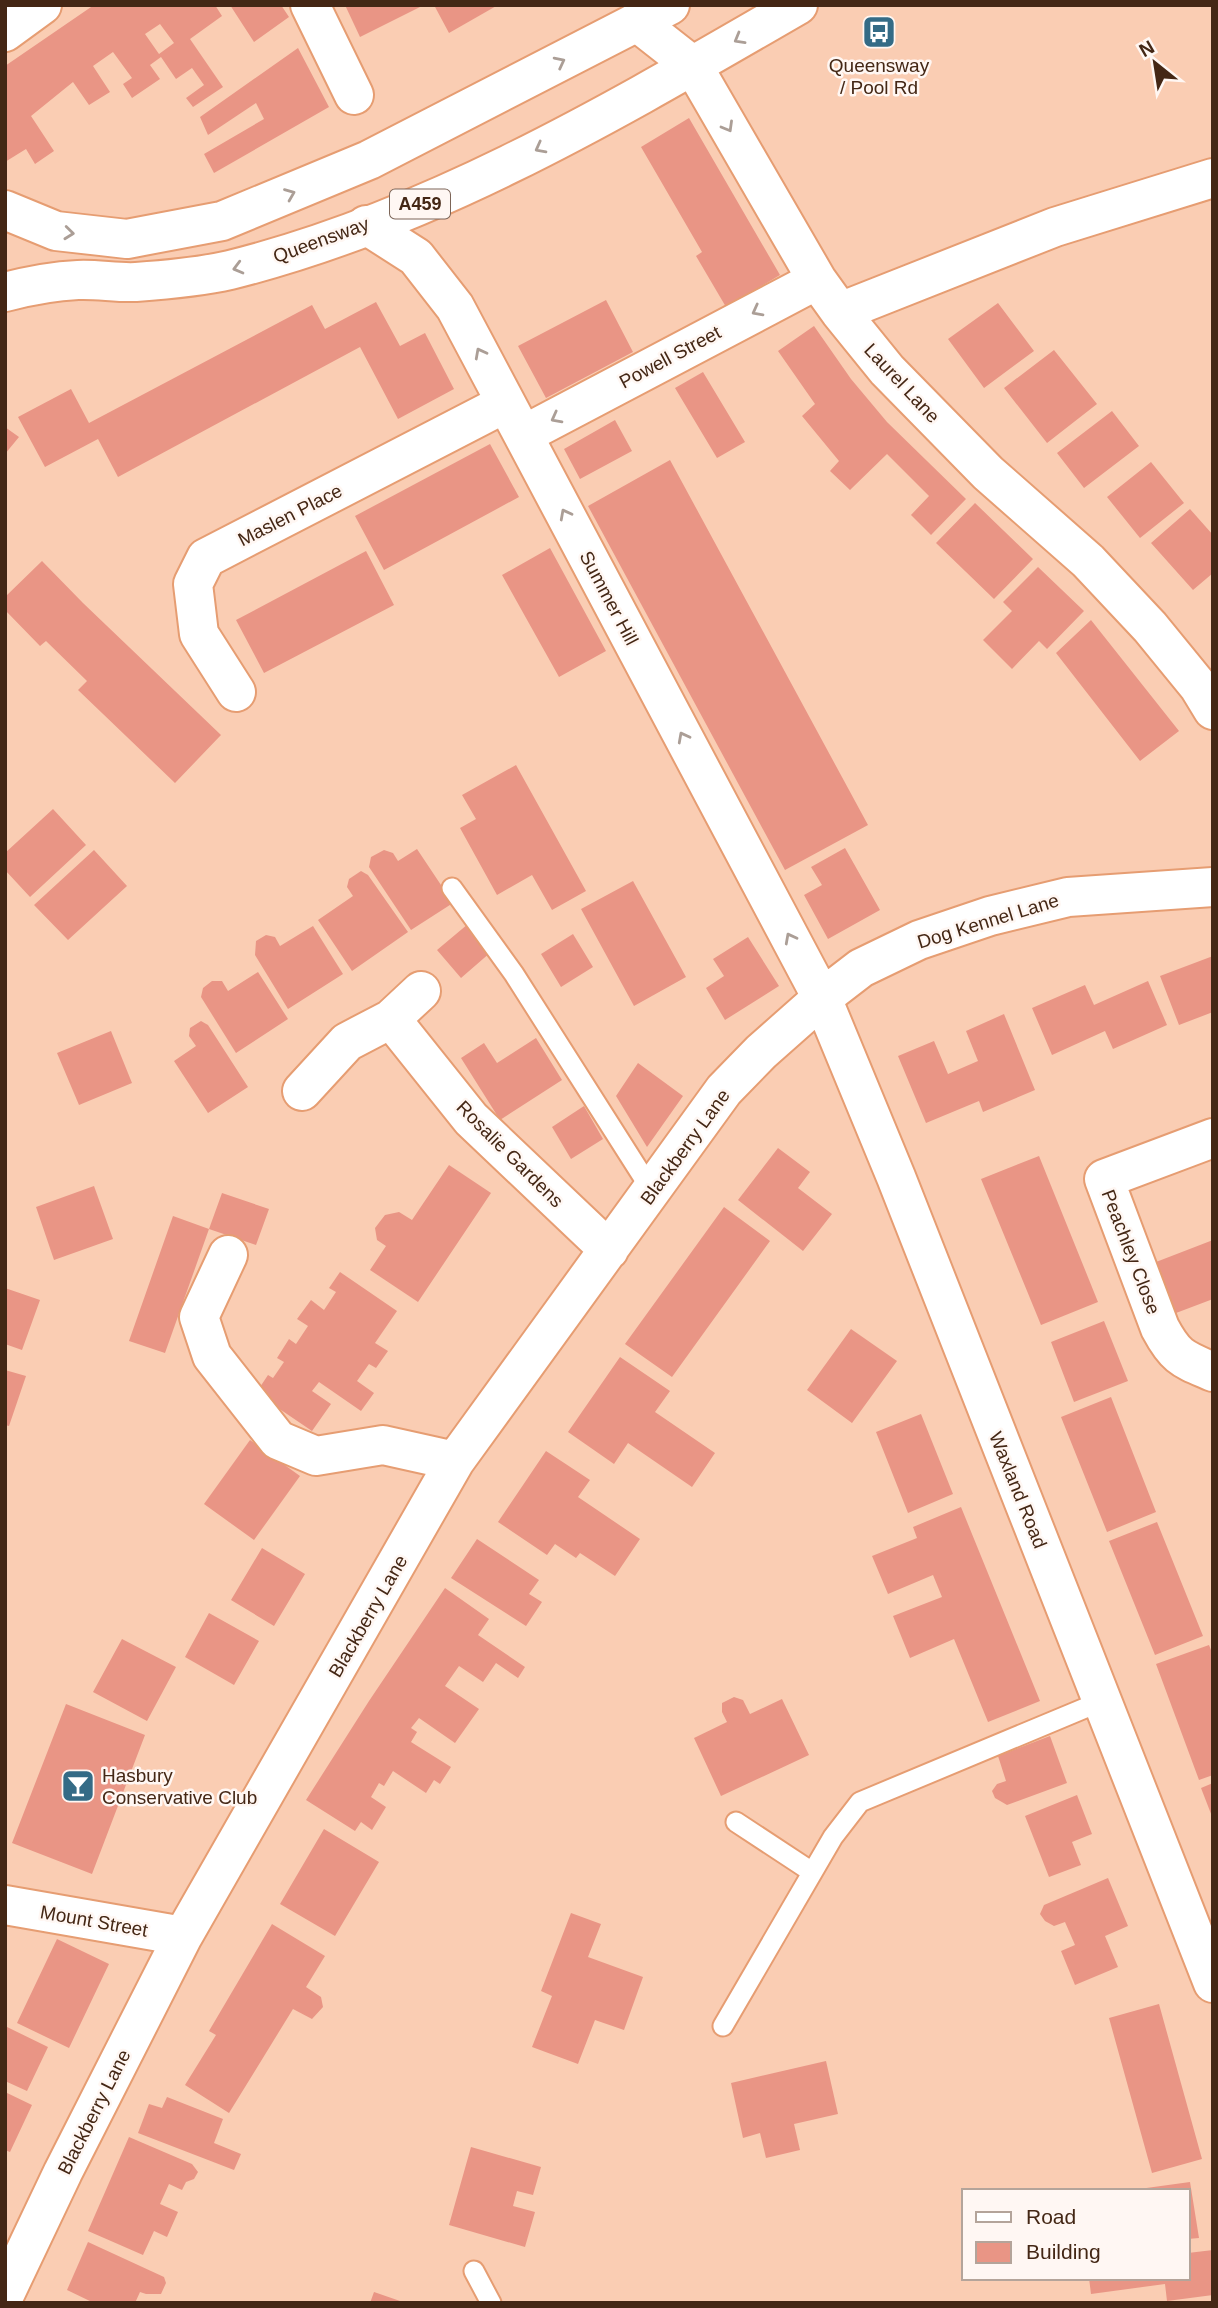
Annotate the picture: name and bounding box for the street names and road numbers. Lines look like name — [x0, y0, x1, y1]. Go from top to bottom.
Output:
road number: A459 — [390, 190, 450, 218]
street label: Queensway — [270, 213, 372, 267]
street label: Powell Street — [616, 321, 725, 393]
street label: Laurel Lane — [860, 339, 944, 427]
street label: Maslen Place — [234, 480, 346, 550]
street label: Summer Hill — [575, 547, 643, 649]
street label: Dog Kennel Lane — [915, 889, 1061, 953]
street label: Blackberry Lane — [636, 1085, 734, 1209]
street label: Rosalie Gardens — [453, 1097, 567, 1211]
street label: Peachley Close — [1098, 1187, 1164, 1317]
street label: Waxland Road — [985, 1429, 1051, 1551]
street label: Blackberry Lane — [325, 1551, 411, 1681]
street label: Mount Street — [39, 1901, 150, 1941]
street label: Blackberry Lane — [53, 2046, 135, 2178]

